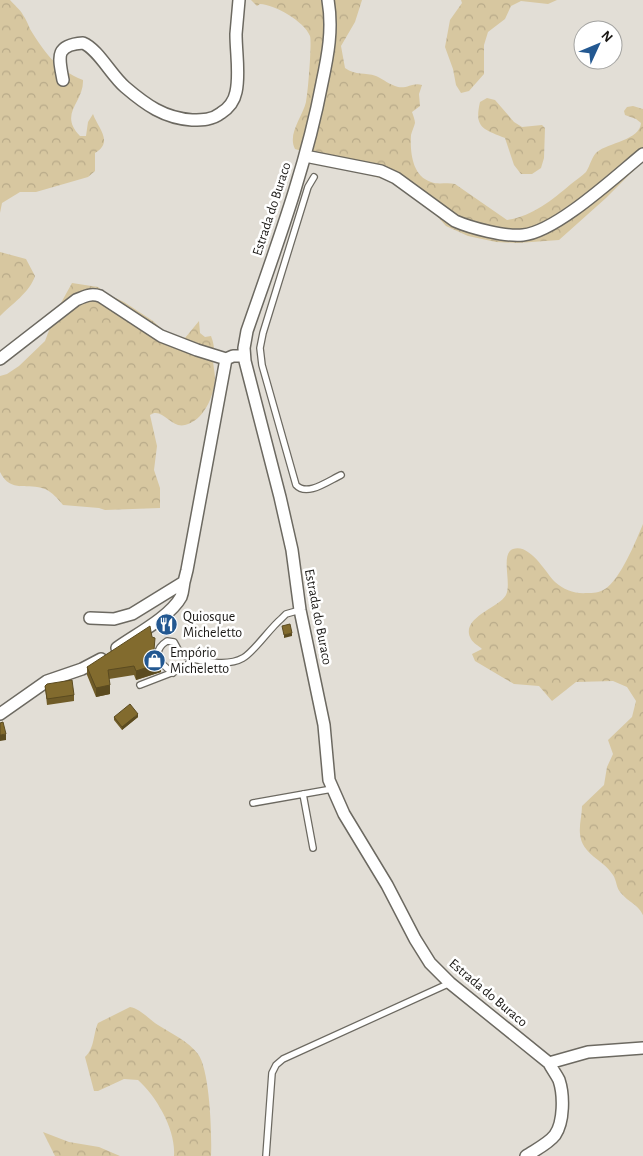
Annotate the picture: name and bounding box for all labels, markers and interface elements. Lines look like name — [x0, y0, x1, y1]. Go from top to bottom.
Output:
north arrow — [573, 20, 623, 70]
text: N — [598, 28, 615, 45]
street label: Estrada do Buraco — [250, 160, 294, 257]
street label: Estrada do Buraco — [302, 568, 334, 666]
place label: Quiosque Micheletto — [183, 610, 242, 640]
restaurant icon: Quiosque Micheletto — [155, 613, 179, 637]
place label: Empório Micheletto — [170, 646, 229, 676]
shop icon: Empório Micheletto — [142, 649, 166, 673]
street label: Estrada do Buraco — [446, 956, 530, 1030]

